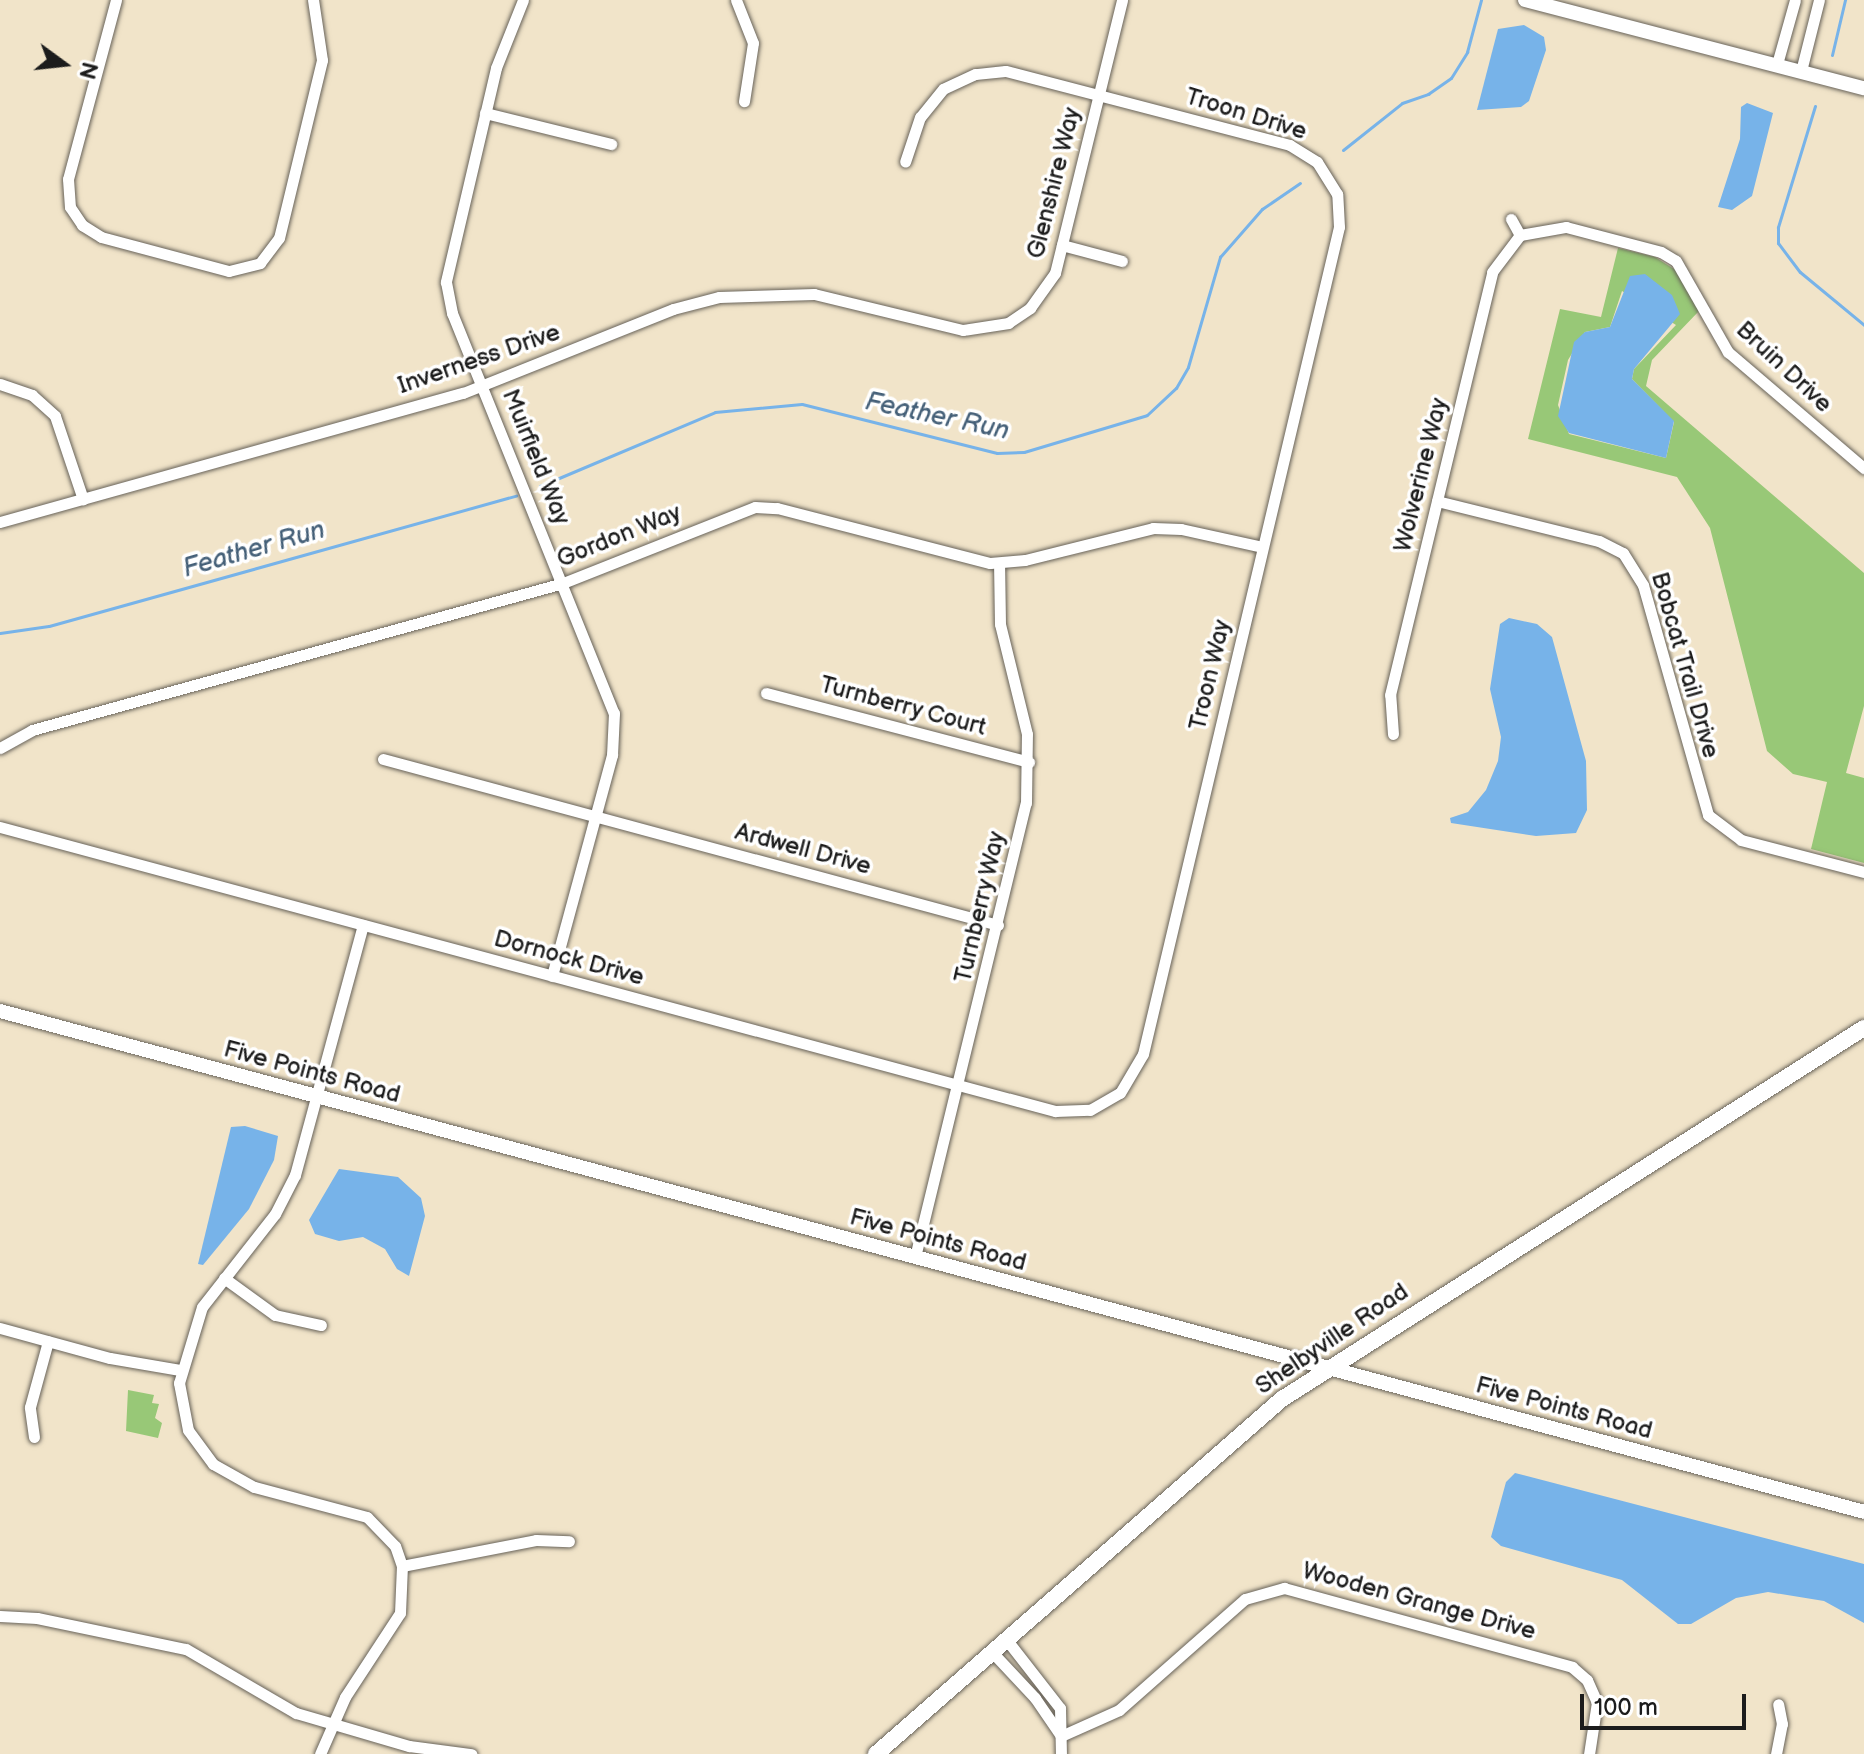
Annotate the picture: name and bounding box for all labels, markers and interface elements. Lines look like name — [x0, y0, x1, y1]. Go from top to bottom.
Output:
north arrow — [24, 24, 104, 104]
text: N — [72, 59, 103, 82]
street label: Troon Drive — [1182, 82, 1310, 146]
street label: Glenshire Way — [1021, 104, 1087, 262]
street label: Bruin Drive — [1730, 315, 1838, 419]
street label: Inverness Drive — [394, 318, 564, 400]
street label: Muirfield Way — [496, 385, 576, 529]
water label: Feather Run — [862, 387, 1012, 447]
street label: Wolverine Way — [1388, 395, 1454, 555]
street label: Gordon Way — [552, 498, 686, 574]
water label: Feather Run — [179, 515, 329, 585]
street label: Bobcat Trail Drive — [1645, 568, 1725, 762]
street label: Troon Way — [1183, 616, 1237, 734]
street label: Turnberry Court — [816, 670, 990, 742]
street label: Ardwell Drive — [732, 817, 874, 881]
street label: Turnberry Way — [948, 827, 1012, 987]
street label: Dornock Drive — [491, 924, 647, 992]
street label: Five Points Road — [221, 1035, 403, 1109]
street label: Five Points Road — [847, 1203, 1029, 1277]
street label: Shelbyville Road — [1250, 1277, 1414, 1401]
street label: Five Points Road — [1473, 1371, 1655, 1445]
street label: Wooden Grange Drive — [1299, 1556, 1539, 1646]
scale bar — [1584, 1678, 1750, 1728]
text: 100 m — [1594, 1693, 1658, 1722]

